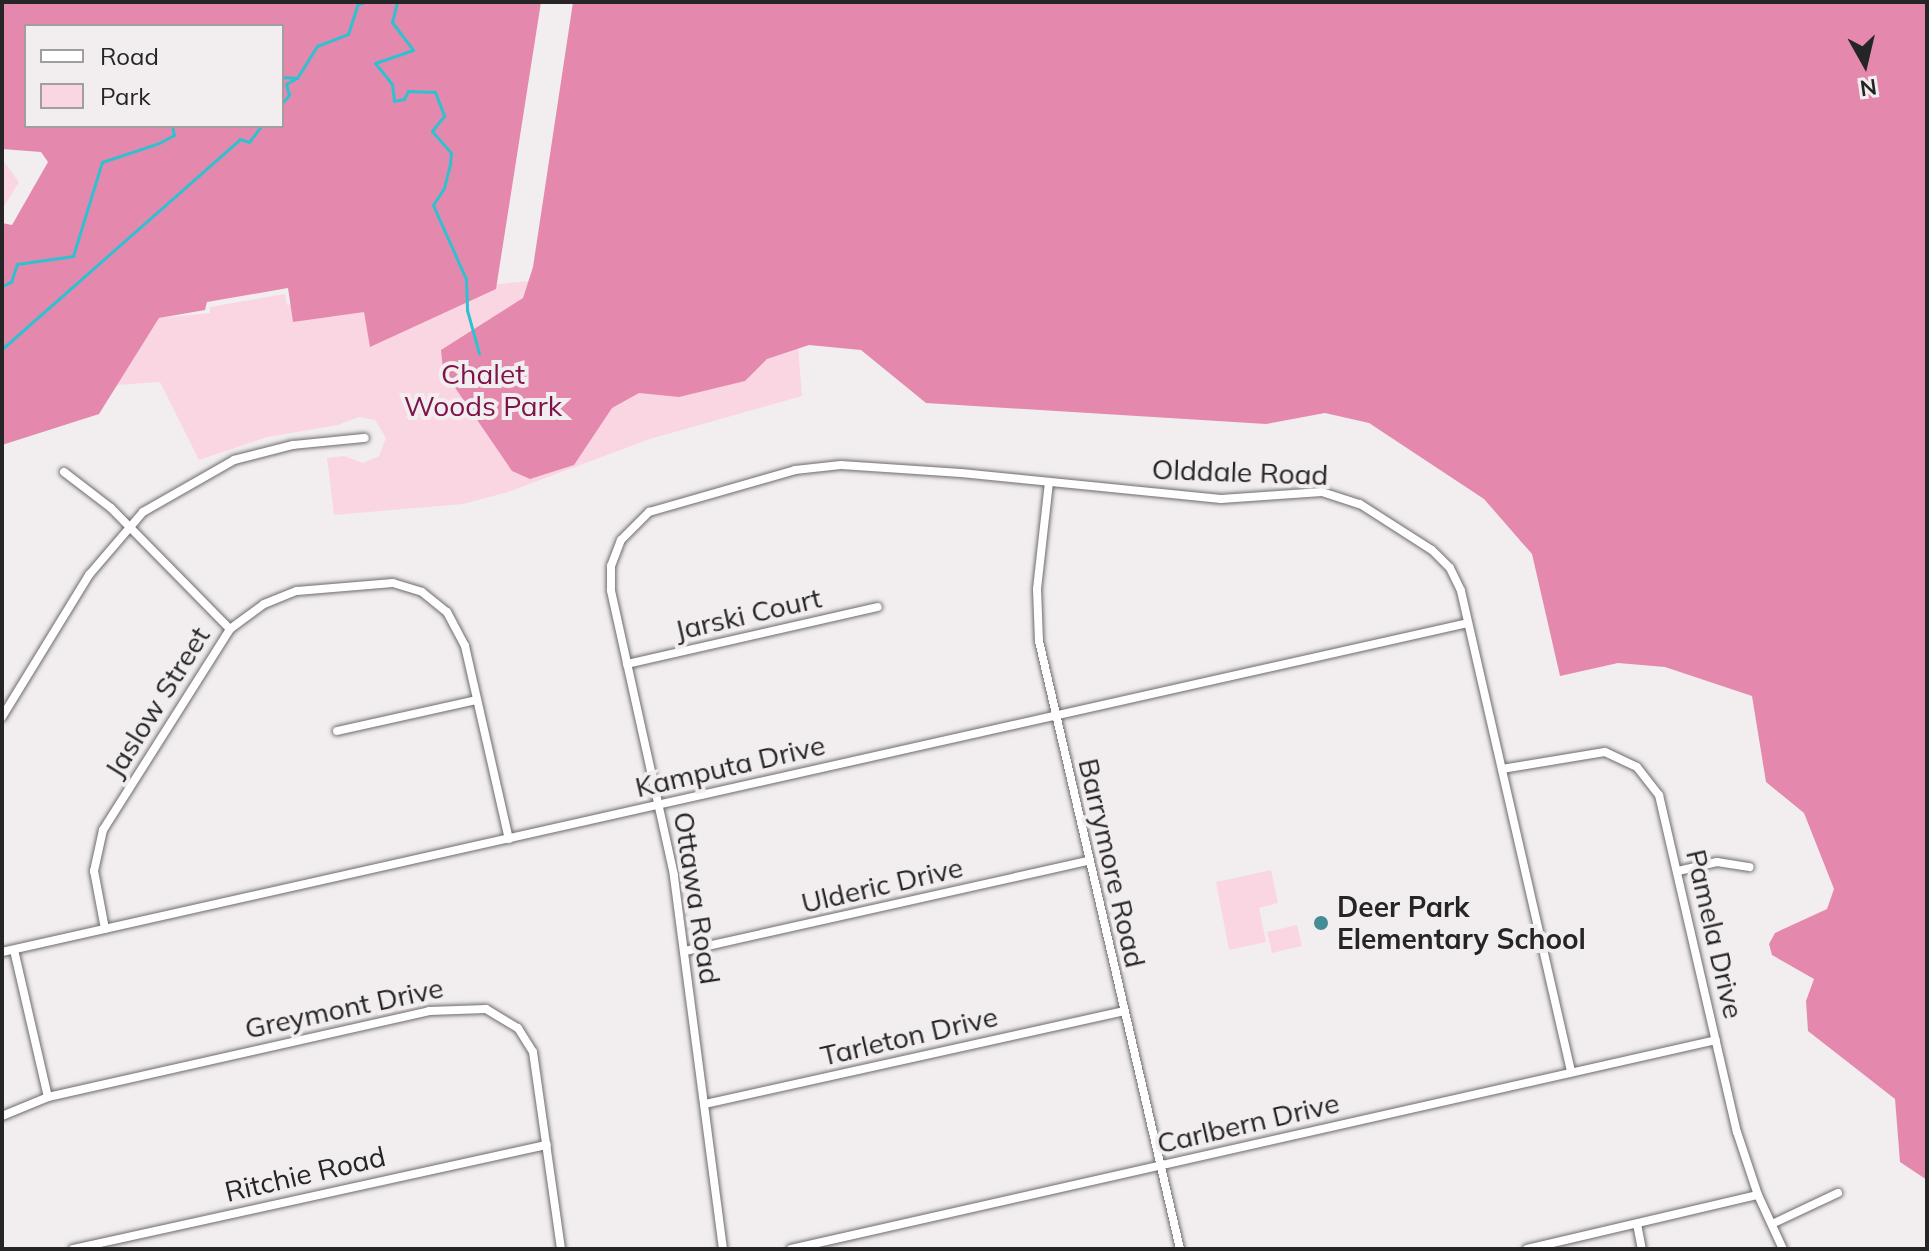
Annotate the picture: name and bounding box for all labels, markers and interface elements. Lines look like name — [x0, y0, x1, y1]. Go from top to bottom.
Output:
legend — [24, 24, 284, 128]
north arrow — [1825, 24, 1905, 104]
text: Road — [100, 41, 159, 71]
text: N — [1858, 73, 1879, 103]
text: Park — [100, 81, 151, 111]
park label: Chalet Woods Park — [404, 357, 562, 423]
street label: Olddale Road — [1151, 452, 1329, 492]
street label: Jarski Court — [671, 581, 825, 647]
street label: Jaslow Street — [97, 620, 217, 784]
street label: Kamputa Drive — [632, 728, 828, 804]
street label: Barrymore Road — [1072, 755, 1152, 971]
street label: Ottawa Road — [667, 809, 727, 987]
street label: Pamela Drive — [1679, 846, 1751, 1022]
street label: Ulderic Drive — [798, 850, 966, 920]
place label: Deer Park Elementary School — [1337, 890, 1586, 956]
marker: Deer Park Elementary School — [1312, 914, 1330, 932]
street label: Greymont Drive — [242, 971, 446, 1045]
street label: Tarleton Drive — [817, 999, 1001, 1073]
street label: Carlbern Drive — [1154, 1086, 1342, 1160]
street label: Ritchie Road — [221, 1139, 389, 1209]

